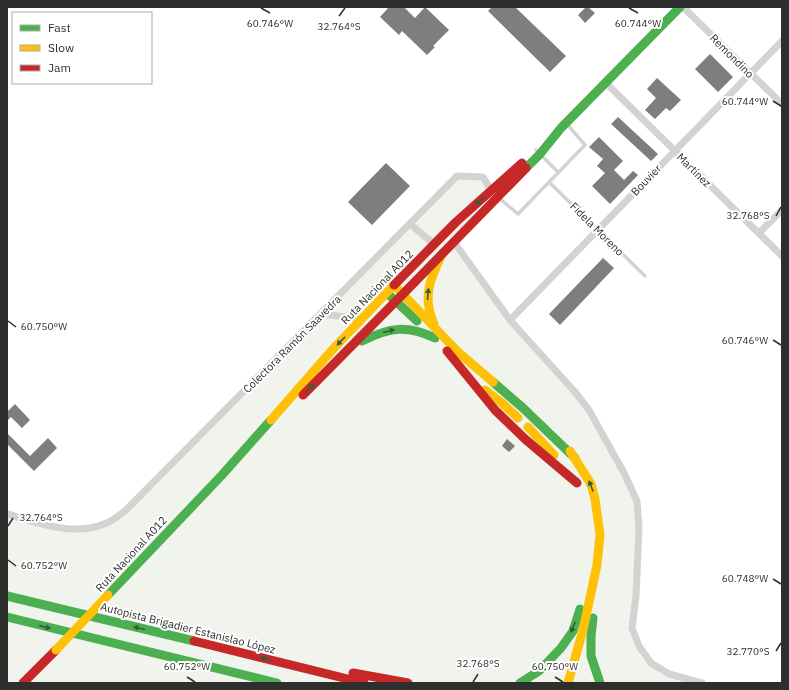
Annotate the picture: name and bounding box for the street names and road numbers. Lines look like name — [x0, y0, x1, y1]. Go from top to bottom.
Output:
street label: Remondino — [707, 31, 757, 81]
street label: Martínez — [674, 150, 714, 190]
street label: Bouvier — [628, 162, 664, 198]
street label: Fidela Moreno — [567, 199, 627, 259]
street label: Ruta Nacional A012 — [338, 247, 416, 327]
street label: Colectora Ramón Saavedra — [240, 292, 344, 396]
street label: Ruta Nacional A012 — [92, 513, 170, 595]
street label: Autopista Brigadier Estanislao López — [99, 599, 277, 657]

